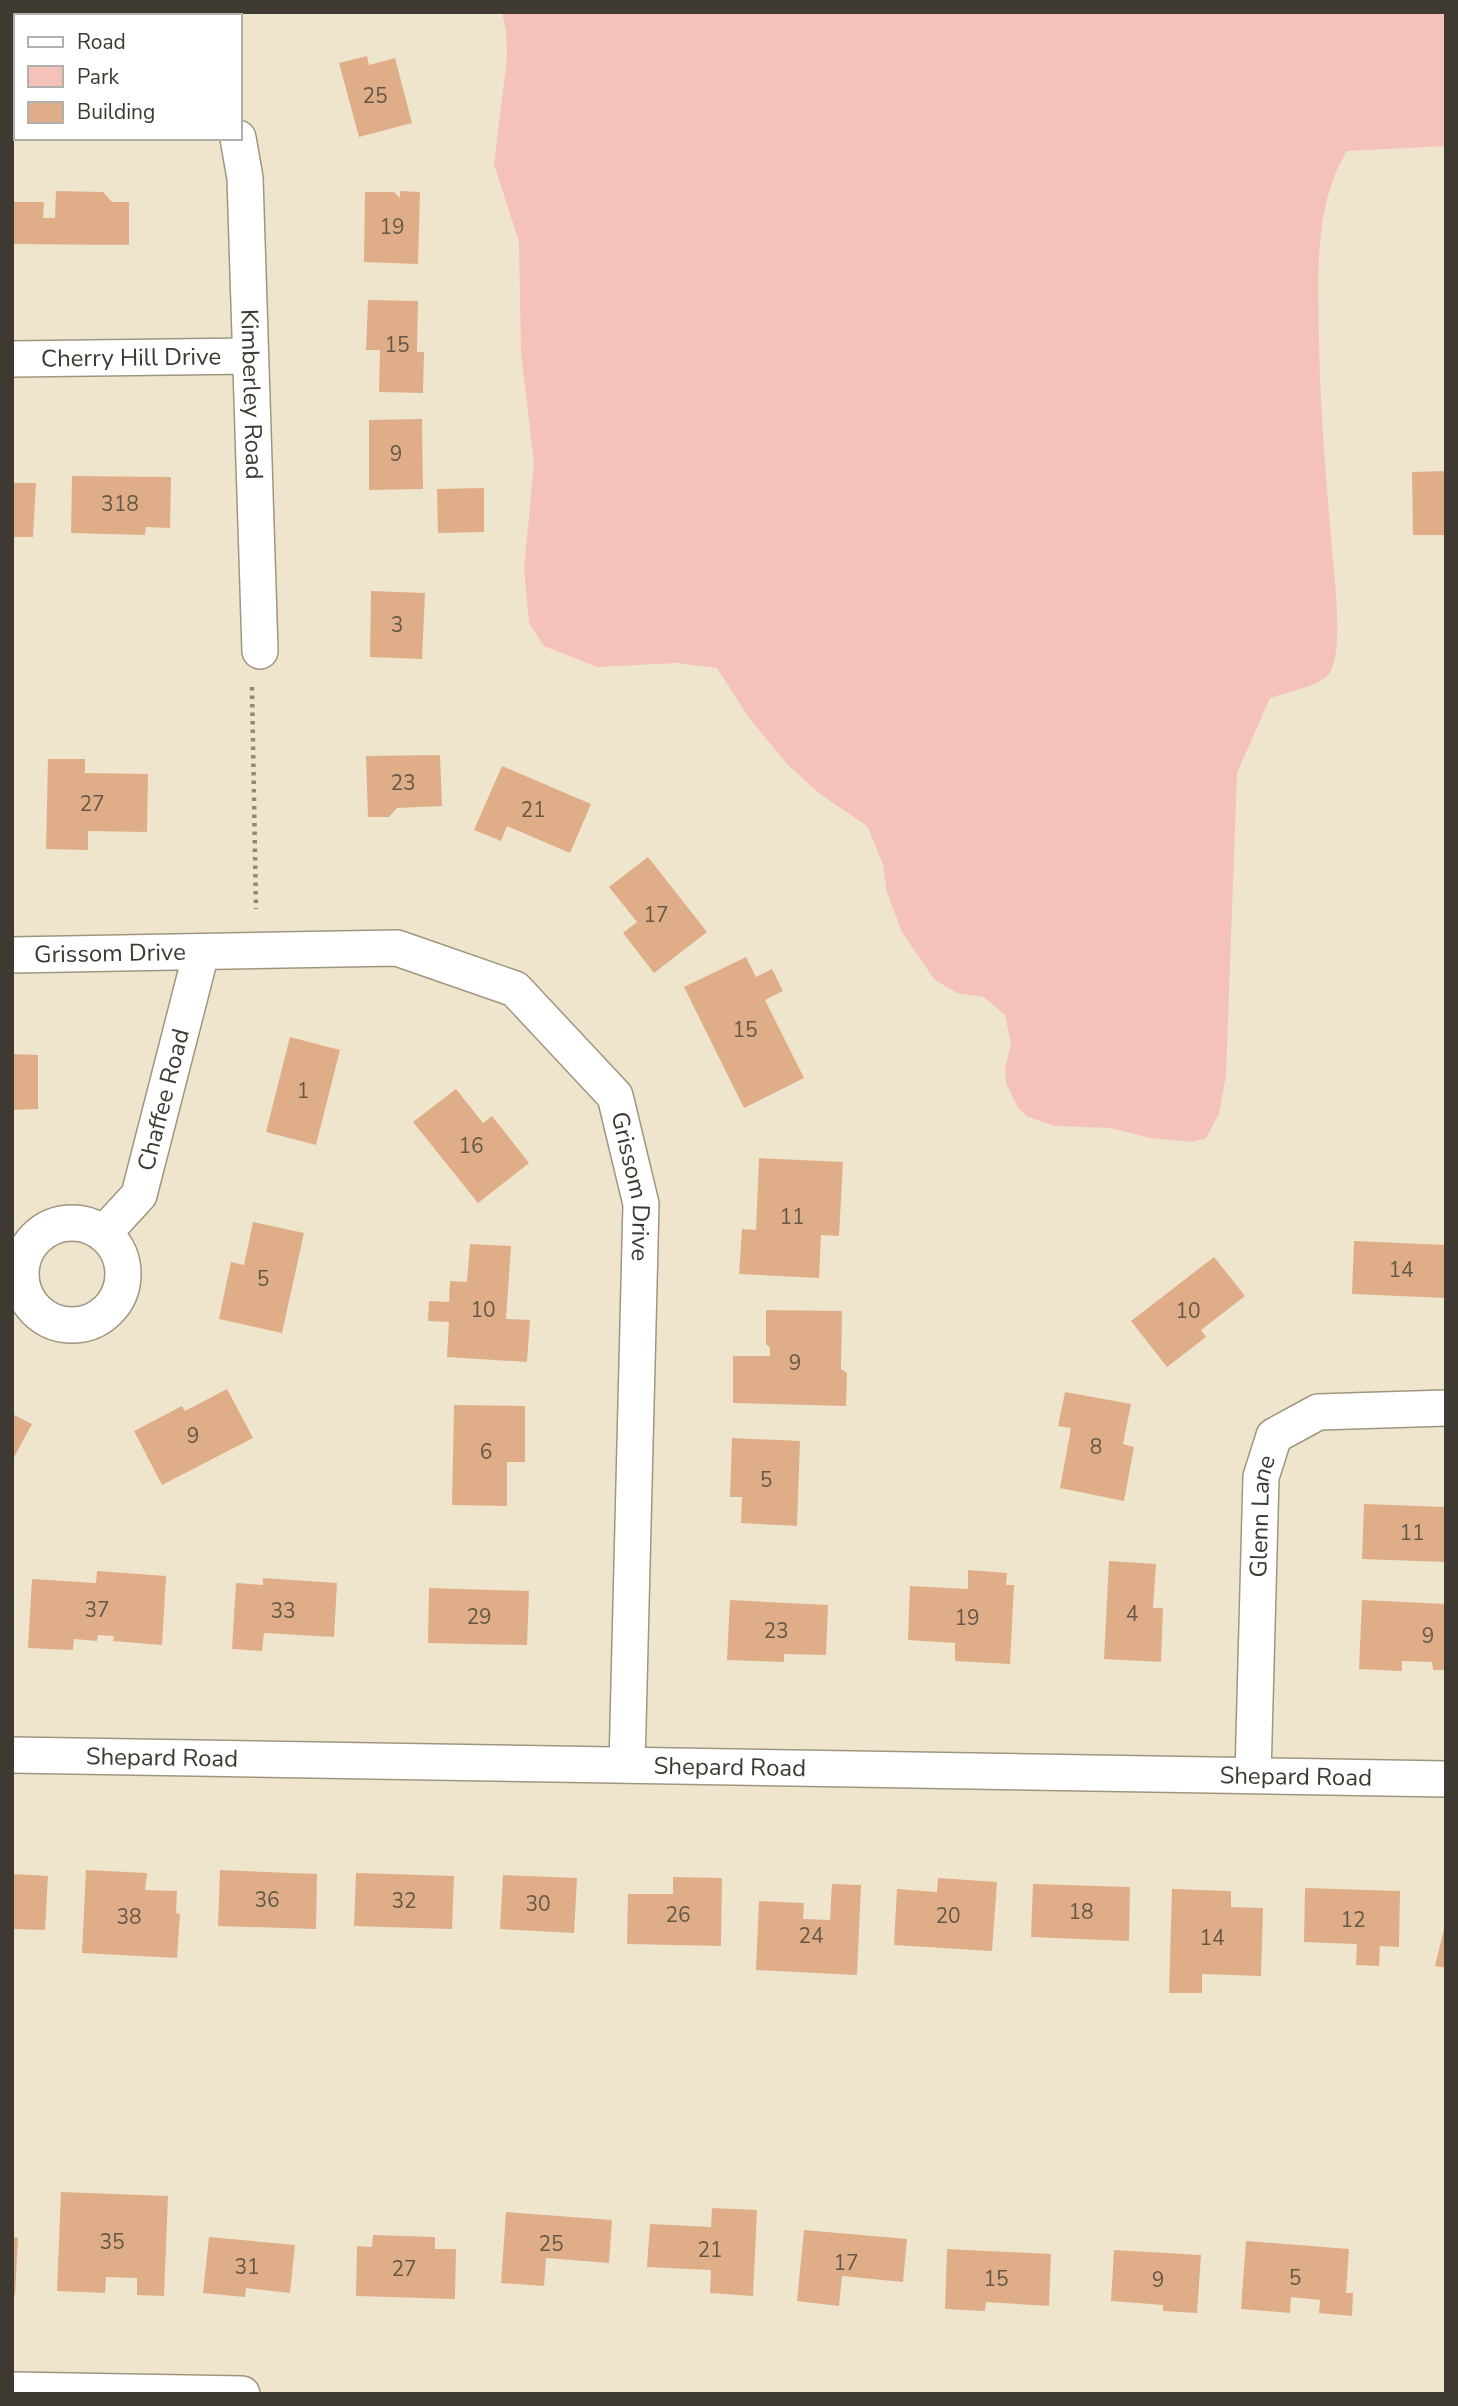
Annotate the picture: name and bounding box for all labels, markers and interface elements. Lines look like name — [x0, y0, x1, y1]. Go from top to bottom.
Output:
legend — [14, 14, 242, 140]
text: Road — [77, 28, 126, 56]
text: Park — [77, 63, 119, 91]
house number: 25 — [362, 82, 388, 110]
text: Building — [77, 98, 155, 126]
house number: 19 — [379, 213, 405, 241]
street label: Kimberley Road — [233, 309, 271, 480]
house number: 15 — [384, 331, 410, 359]
street label: Cherry Hill Drive — [41, 340, 221, 375]
house number: 9 — [390, 440, 402, 468]
house number: 318 — [101, 490, 139, 518]
house number: 3 — [391, 611, 403, 639]
house number: 23 — [390, 769, 416, 797]
house number: 27 — [79, 790, 105, 818]
house number: 21 — [520, 796, 546, 824]
house number: 17 — [643, 901, 669, 929]
street label: Grissom Drive — [34, 936, 186, 971]
house number: 15 — [732, 1016, 758, 1044]
street label: Chaffee Road — [130, 1025, 197, 1174]
house number: 1 — [297, 1077, 309, 1105]
street label: Grissom Drive — [603, 1108, 657, 1262]
house number: 16 — [458, 1132, 484, 1160]
house number: 11 — [779, 1203, 805, 1231]
house number: 14 — [1388, 1256, 1414, 1284]
house number: 5 — [257, 1265, 269, 1293]
house number: 10 — [470, 1296, 496, 1324]
house number: 10 — [1175, 1297, 1201, 1325]
house number: 9 — [789, 1349, 801, 1377]
house number: 9 — [187, 1422, 199, 1450]
house number: 8 — [1090, 1433, 1102, 1461]
house number: 6 — [480, 1438, 492, 1466]
street label: Glenn Lane — [1242, 1451, 1283, 1578]
house number: 5 — [760, 1466, 772, 1494]
house number: 11 — [1399, 1519, 1425, 1547]
house number: 37 — [84, 1596, 110, 1624]
house number: 33 — [270, 1597, 296, 1625]
house number: 4 — [1126, 1600, 1138, 1628]
house number: 29 — [466, 1603, 492, 1631]
house number: 19 — [954, 1604, 980, 1632]
house number: 23 — [763, 1617, 789, 1645]
house number: 9 — [1422, 1622, 1434, 1650]
street label: Shepard Road — [86, 1740, 238, 1775]
street label: Shepard Road — [653, 1750, 806, 1784]
street label: Shepard Road — [1219, 1759, 1372, 1794]
house number: 36 — [254, 1886, 280, 1914]
house number: 32 — [391, 1887, 417, 1915]
house number: 30 — [525, 1890, 551, 1918]
house number: 18 — [1068, 1898, 1094, 1926]
house number: 26 — [665, 1901, 691, 1929]
house number: 20 — [935, 1902, 961, 1930]
house number: 38 — [116, 1903, 142, 1931]
house number: 12 — [1340, 1906, 1366, 1934]
house number: 24 — [798, 1922, 824, 1950]
house number: 14 — [1199, 1924, 1225, 1952]
house number: 35 — [99, 2228, 125, 2256]
house number: 25 — [538, 2230, 564, 2258]
house number: 21 — [697, 2236, 723, 2264]
house number: 17 — [833, 2249, 859, 2277]
house number: 31 — [234, 2253, 260, 2281]
house number: 27 — [391, 2255, 417, 2283]
house number: 5 — [1289, 2264, 1301, 2292]
house number: 15 — [983, 2265, 1009, 2293]
house number: 9 — [1152, 2266, 1164, 2294]

